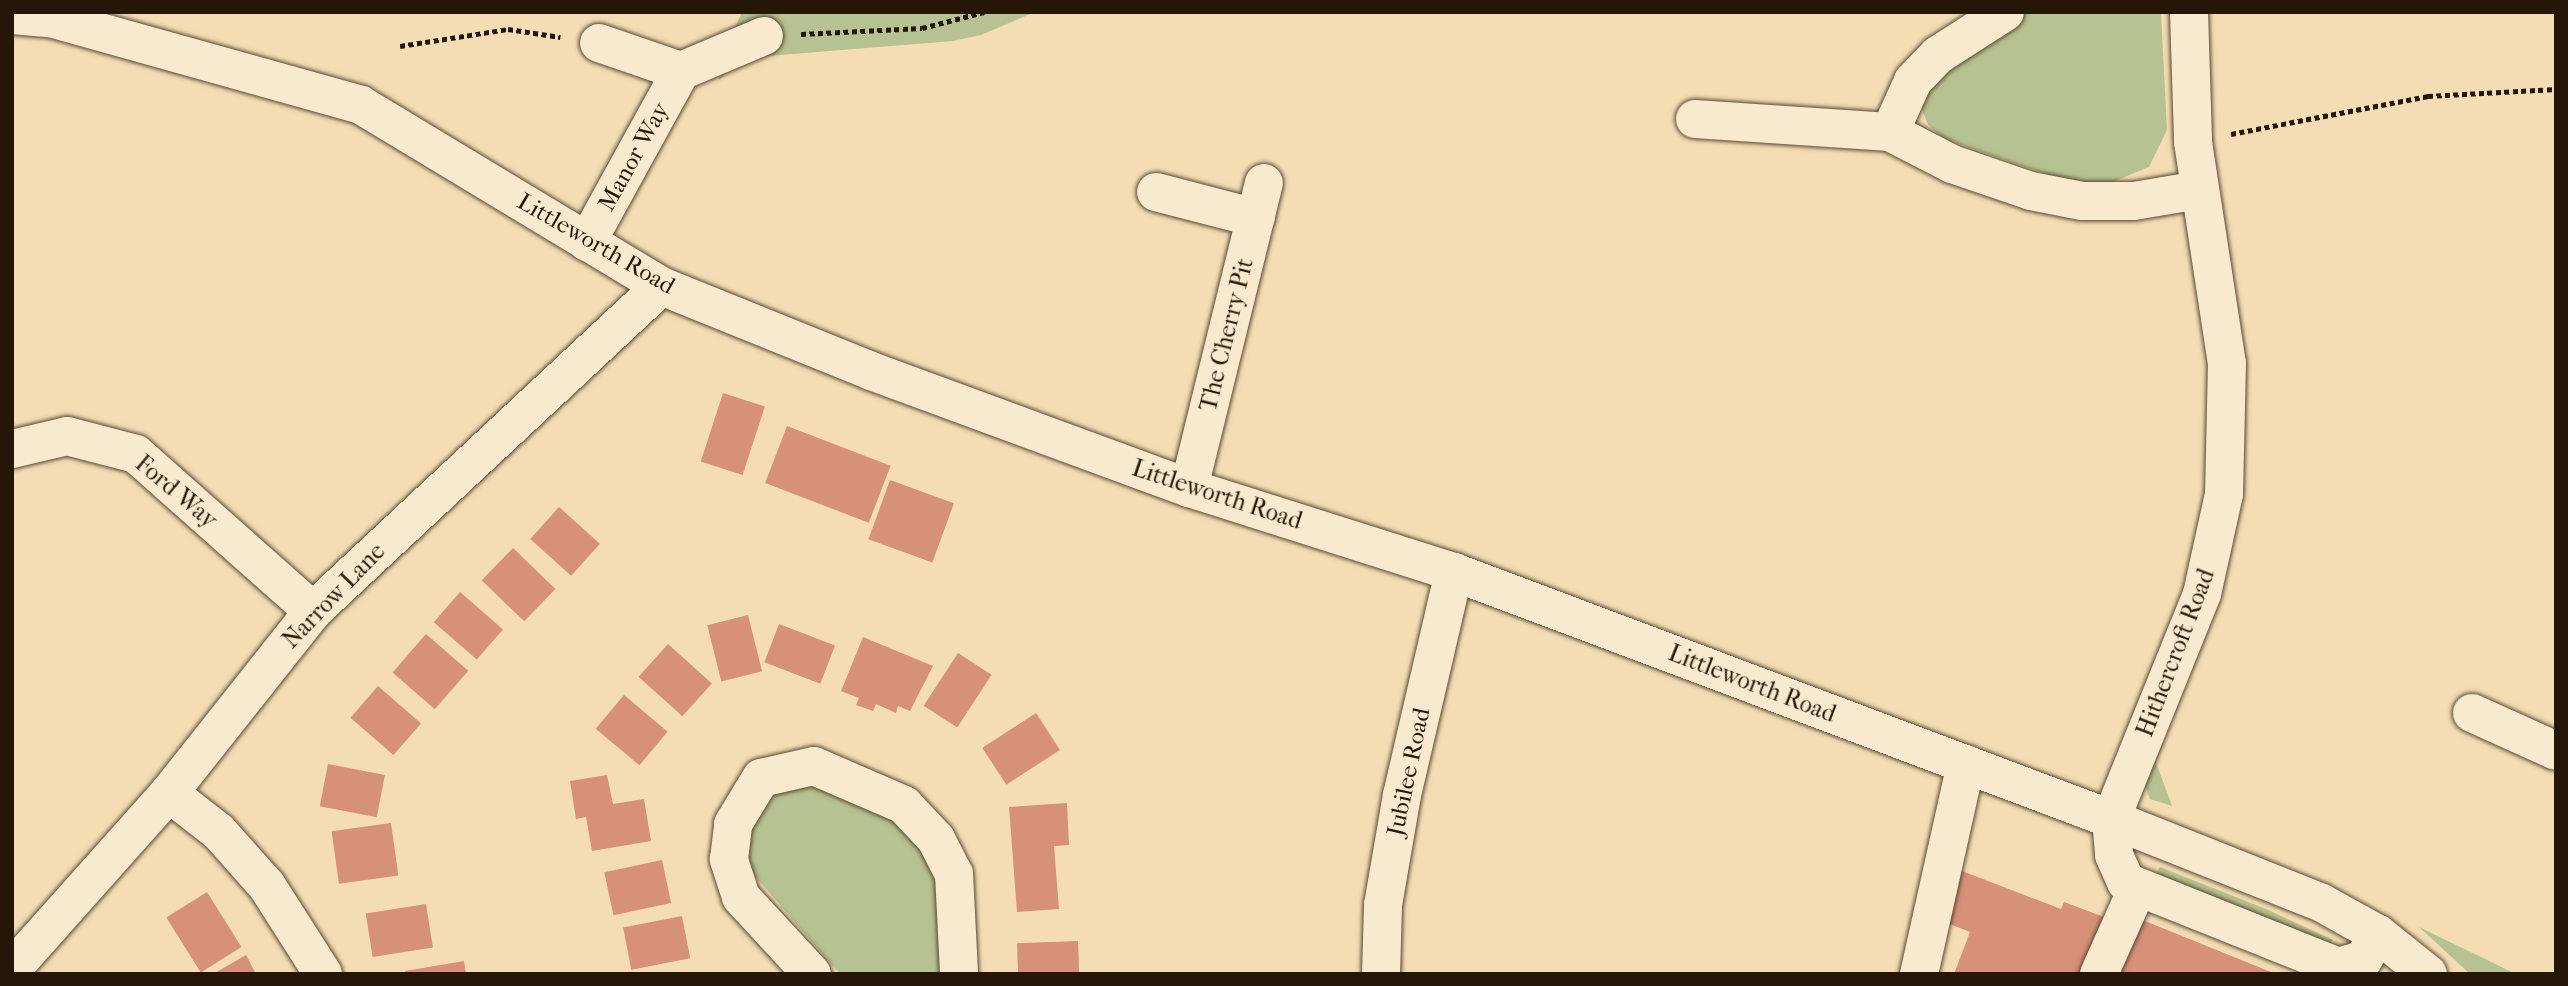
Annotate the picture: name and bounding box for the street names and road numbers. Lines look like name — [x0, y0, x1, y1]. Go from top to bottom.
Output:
street label: Manor Way — [592, 98, 676, 216]
street label: Littleworth Road — [512, 187, 680, 301]
street label: The Cherry Pit — [1194, 255, 1260, 415]
street label: Ford Way — [129, 449, 223, 535]
street label: Littleworth Road — [1128, 454, 1306, 536]
street label: Narrow Lane — [277, 537, 391, 655]
street label: Hithercroft Road — [2131, 565, 2221, 741]
street label: Littleworth Road — [1664, 639, 1840, 729]
street label: Jubilee Road — [1381, 705, 1437, 839]

